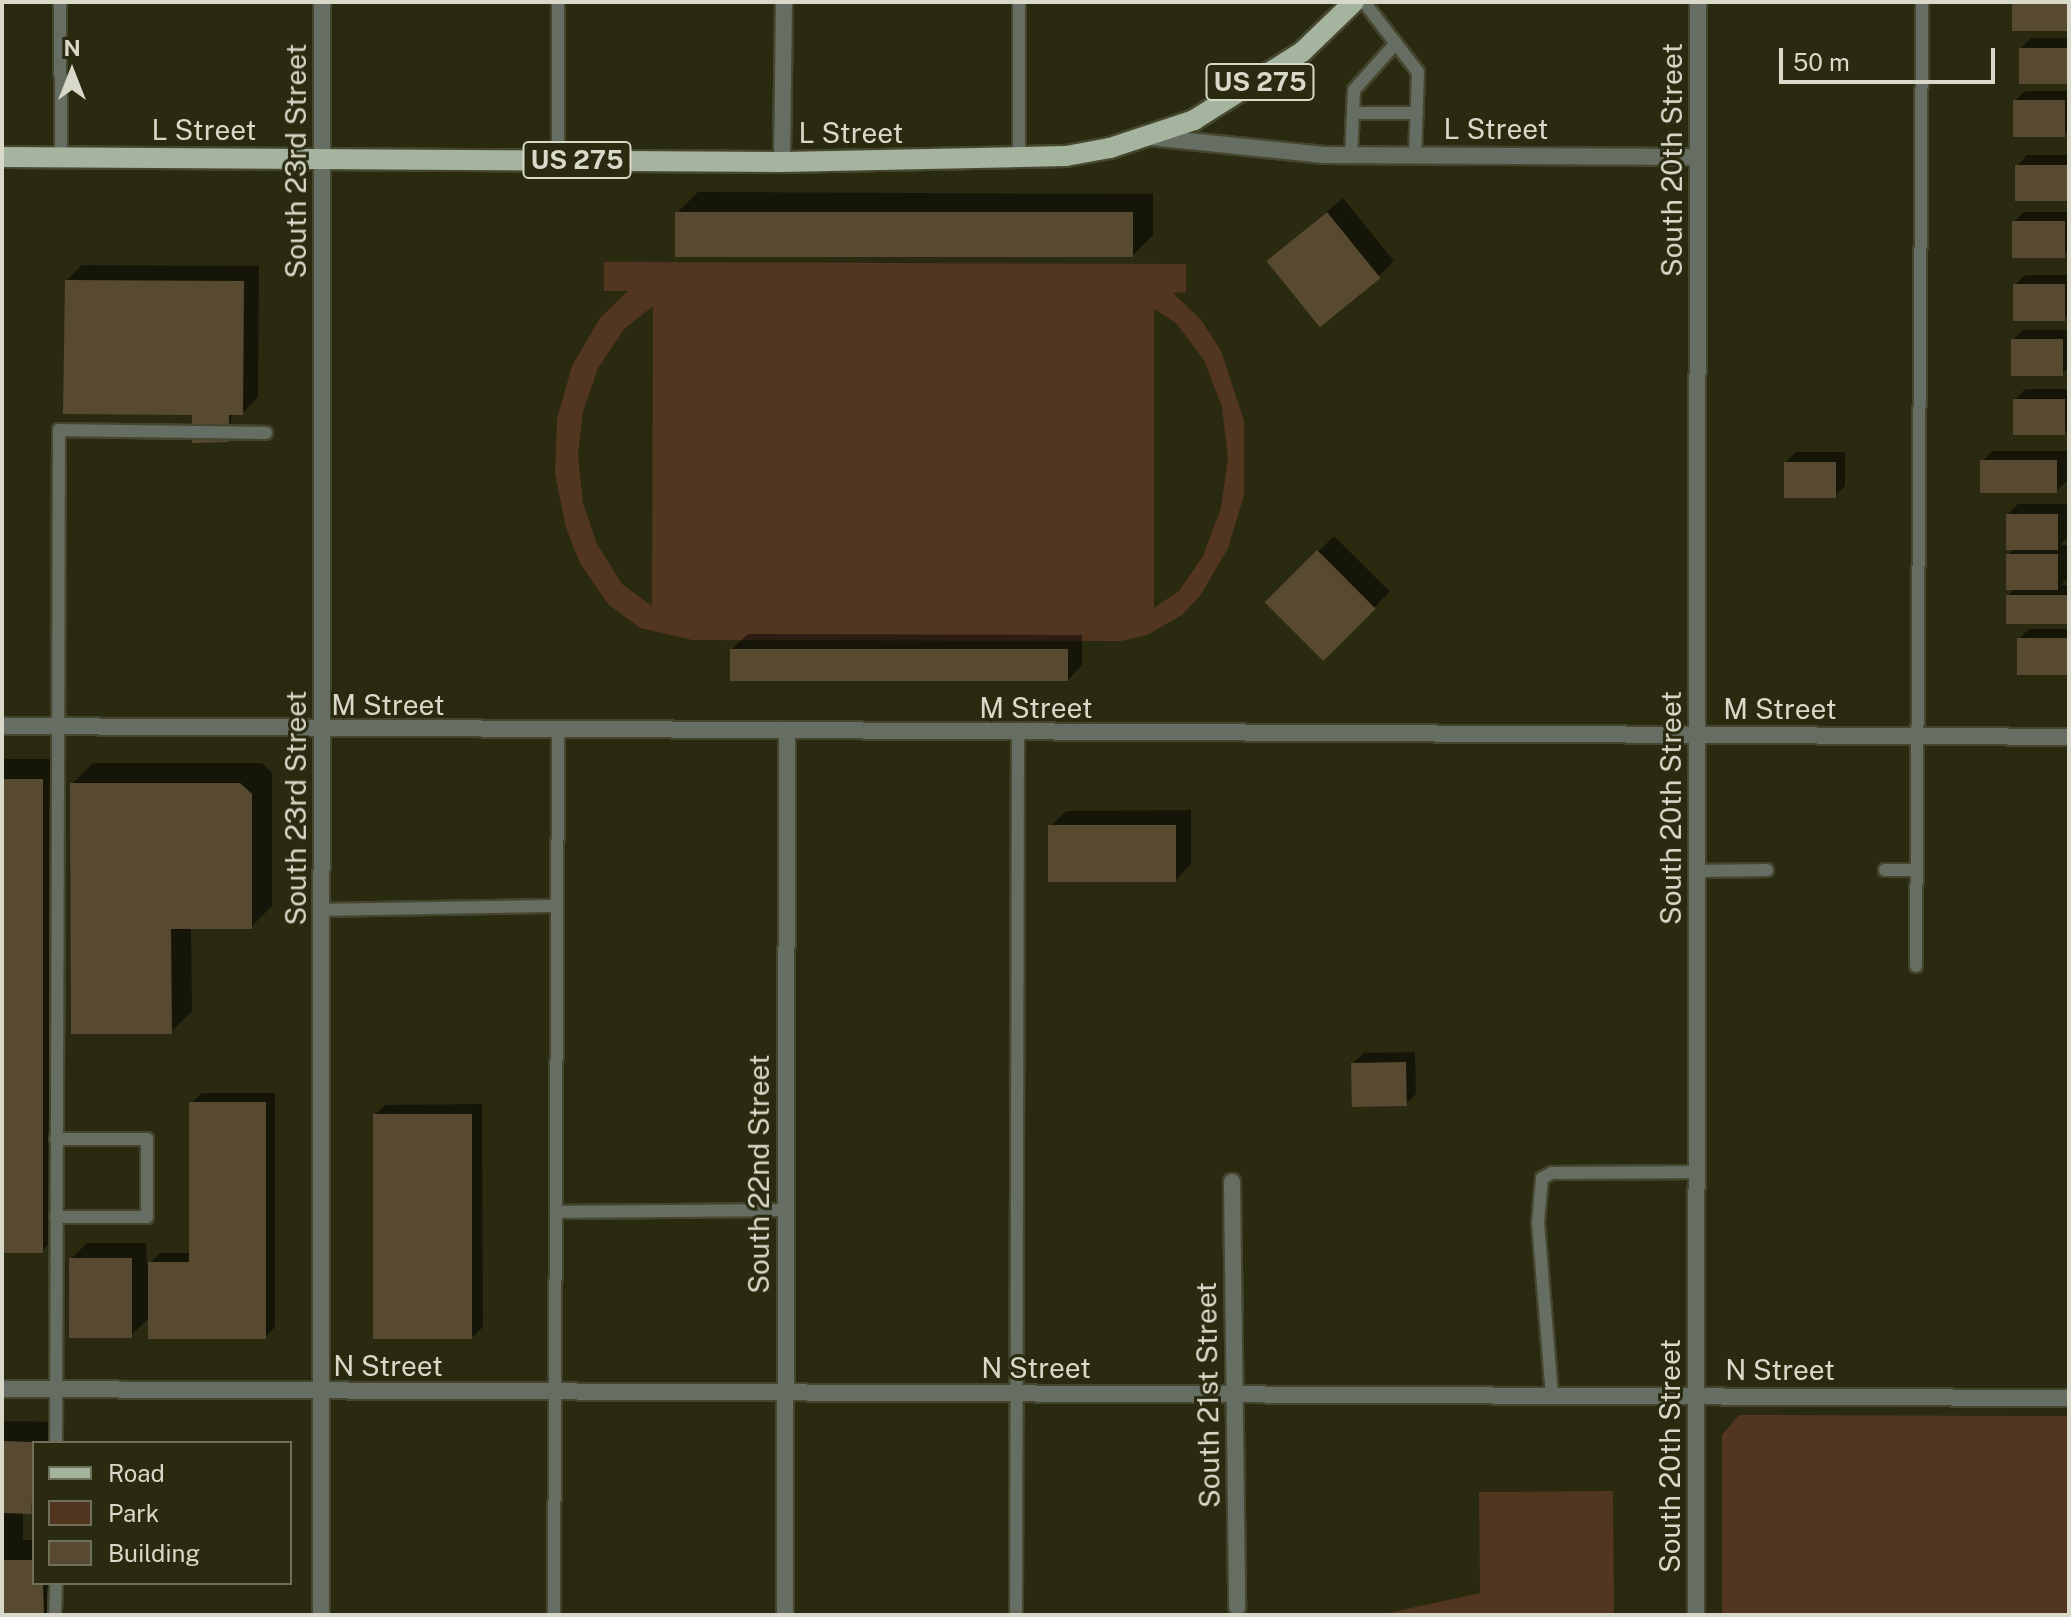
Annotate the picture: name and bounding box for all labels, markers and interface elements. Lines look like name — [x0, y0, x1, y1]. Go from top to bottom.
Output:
north arrow — [32, 32, 112, 112]
scale bar — [1783, 32, 1999, 82]
text: N — [63, 35, 81, 61]
street label: South 20th Street — [1655, 43, 1689, 277]
street label: South 23rd Street — [279, 44, 313, 278]
text: 50 m — [1793, 48, 1850, 76]
road number: US 275 — [1204, 60, 1316, 104]
street label: L Street — [1444, 112, 1548, 146]
street label: L Street — [152, 113, 256, 147]
street label: L Street — [799, 116, 903, 150]
road number: US 275 — [521, 138, 633, 182]
street label: M Street — [331, 688, 445, 722]
street label: South 23rd Street — [279, 691, 313, 925]
street label: M Street — [979, 691, 1093, 725]
street label: South 20th Street — [1654, 691, 1688, 925]
street label: M Street — [1723, 692, 1837, 726]
street label: South 22nd Street — [742, 1054, 776, 1294]
street label: South 21st Street — [1189, 1282, 1227, 1508]
street label: South 20th Street — [1653, 1339, 1687, 1573]
street label: N Street — [333, 1349, 443, 1383]
street label: N Street — [981, 1351, 1091, 1385]
street label: N Street — [1725, 1353, 1835, 1387]
legend — [32, 1441, 292, 1585]
text: Road — [108, 1459, 165, 1487]
text: Park — [108, 1499, 159, 1527]
text: Building — [108, 1539, 200, 1567]

